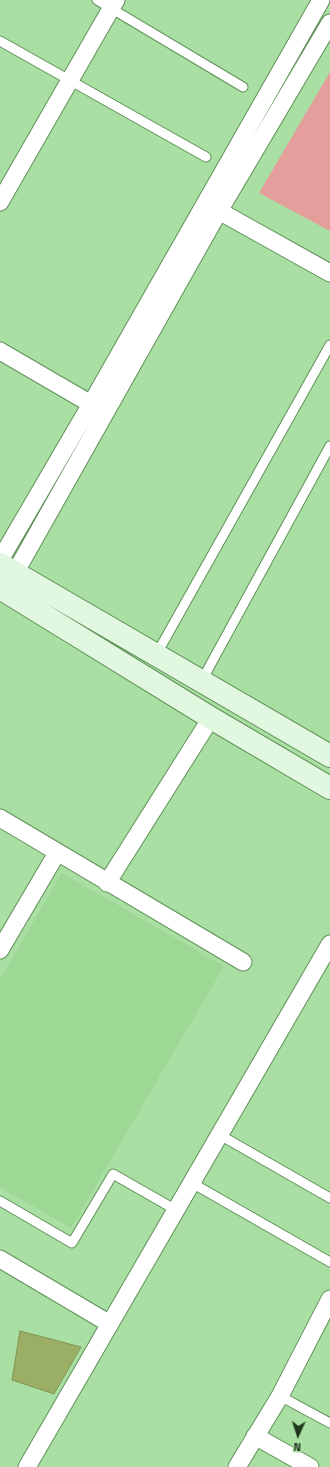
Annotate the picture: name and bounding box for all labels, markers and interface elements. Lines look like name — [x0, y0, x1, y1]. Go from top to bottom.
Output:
north arrow — [278, 1415, 318, 1455]
text: N — [293, 1439, 302, 1455]

